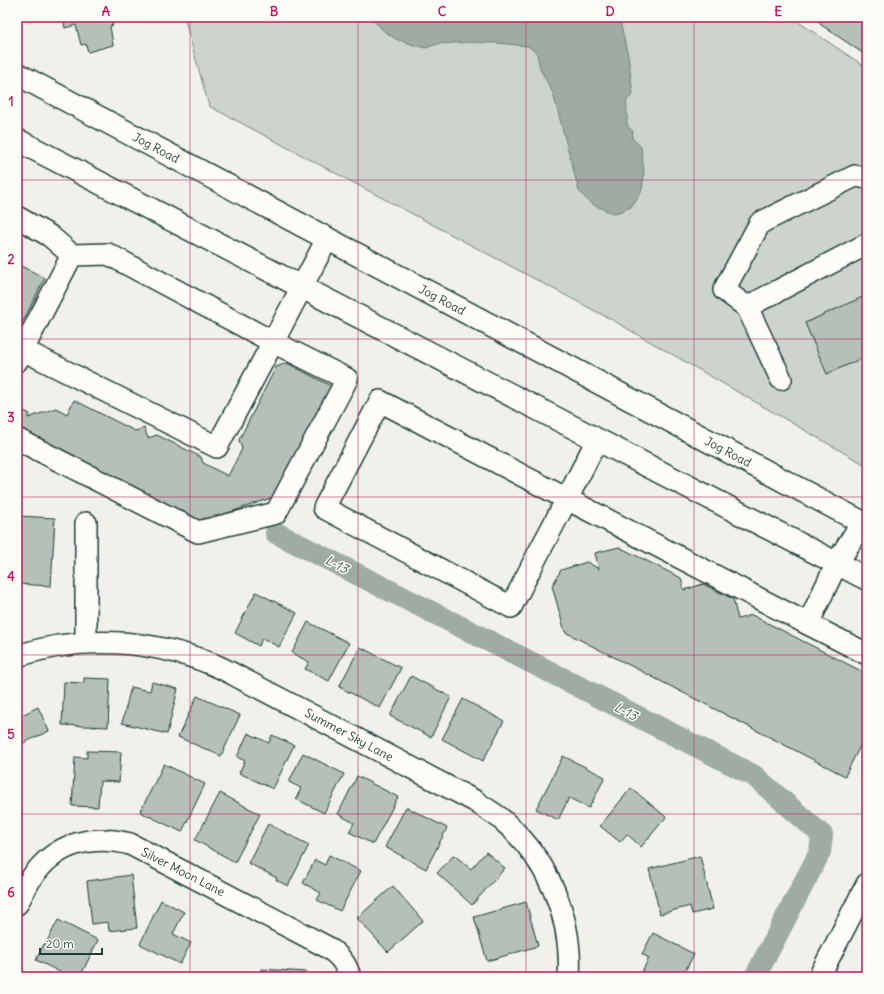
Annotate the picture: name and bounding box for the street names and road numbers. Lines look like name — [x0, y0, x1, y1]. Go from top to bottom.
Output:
street label: Jog Road — [130, 129, 182, 166]
street label: Jog Road — [416, 281, 468, 318]
street label: Jog Road — [702, 433, 754, 470]
street label: Summer Sky Lane — [302, 705, 396, 764]
street label: Silver Moon Lane — [139, 844, 227, 899]

